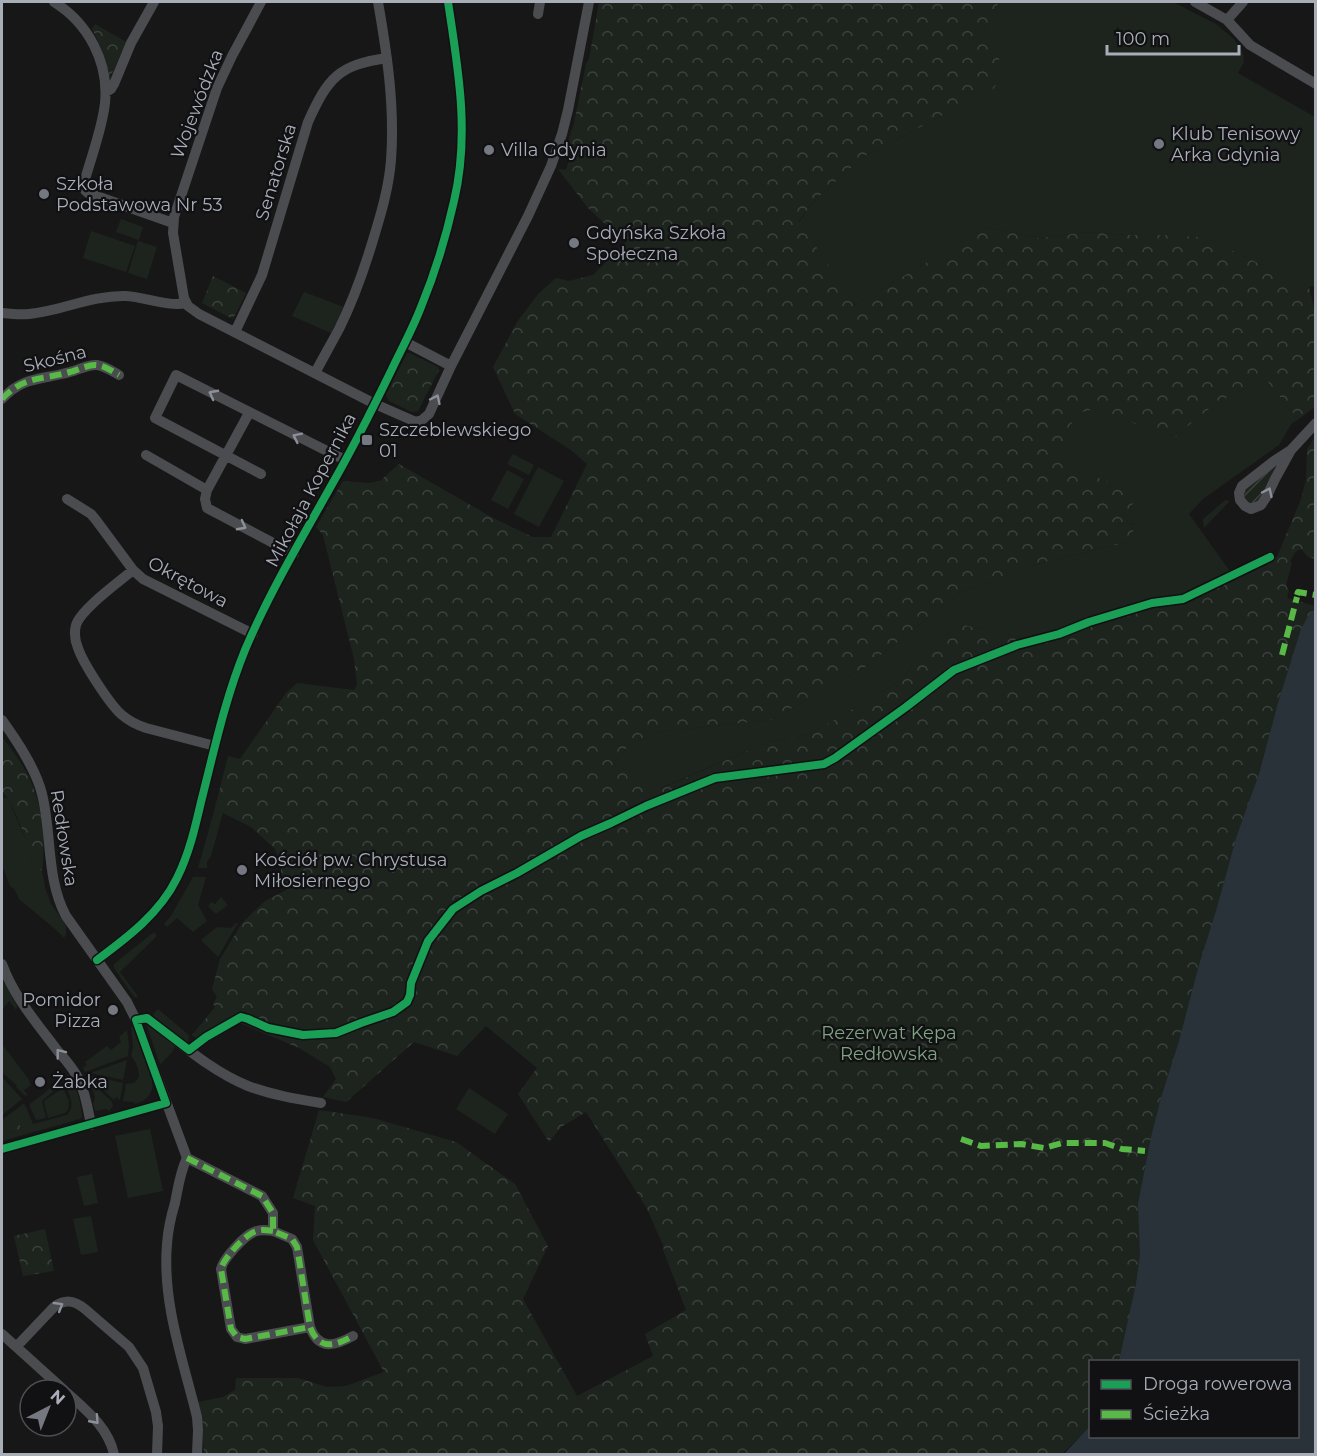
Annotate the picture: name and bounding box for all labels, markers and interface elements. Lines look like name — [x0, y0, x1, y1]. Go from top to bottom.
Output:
scale bar — [1107, 18, 1239, 56]
text: 100 m — [1116, 28, 1170, 50]
street label: Wojewódzka — [166, 46, 228, 162]
street label: Senatorska — [251, 121, 301, 223]
place label: Klub Tenisowy Arka Gdynia — [1171, 123, 1300, 166]
marker: Klub Tenisowy Arka Gdynia — [1152, 137, 1166, 151]
place label: Villa Gdynia — [501, 139, 607, 161]
marker: Villa Gdynia — [482, 143, 496, 157]
place label: Szkoła Podstawowa Nr 53 — [56, 173, 223, 216]
marker: Szkoła Podstawowa Nr 53 — [37, 187, 51, 201]
place label: Gdyńska Szkoła Społeczna — [586, 222, 726, 265]
marker: Gdyńska Szkoła Społeczna — [567, 236, 581, 250]
street label: Skośna — [21, 341, 89, 377]
one-way arrow — [208, 390, 219, 401]
one-way arrow — [429, 394, 441, 405]
street label: Mikołaja Kopernika — [261, 409, 361, 571]
place label: Szczeblewskiego 01 — [379, 419, 531, 462]
one-way arrow — [293, 432, 304, 444]
marker: Szczeblewskiego 01 — [360, 433, 374, 447]
one-way arrow — [1261, 488, 1273, 499]
one-way arrow — [236, 519, 247, 531]
street label: Okrętowa — [144, 552, 232, 612]
street label: Redłowska — [45, 788, 83, 888]
place label: Kościół pw. Chrystusa Miłosiernego — [254, 849, 447, 892]
marker: Kościół pw. Chrystusa Miłosiernego — [235, 863, 249, 877]
place label: Pomidor Pizza — [22, 989, 101, 1032]
marker: Pomidor Pizza — [106, 1003, 120, 1017]
park label: Rezerwat Kępa Redłowska — [821, 1022, 957, 1065]
one-way arrow — [57, 1049, 68, 1060]
place label: Żabka — [52, 1071, 108, 1093]
marker: Żabka — [33, 1075, 47, 1089]
one-way arrow — [52, 1302, 63, 1313]
legend — [1089, 1360, 1299, 1438]
text: Droga rowerowa — [1143, 1373, 1292, 1395]
north arrow — [18, 1378, 78, 1438]
text: N — [47, 1386, 69, 1409]
text: Ścieżka — [1143, 1403, 1210, 1425]
one-way arrow — [88, 1413, 99, 1423]

